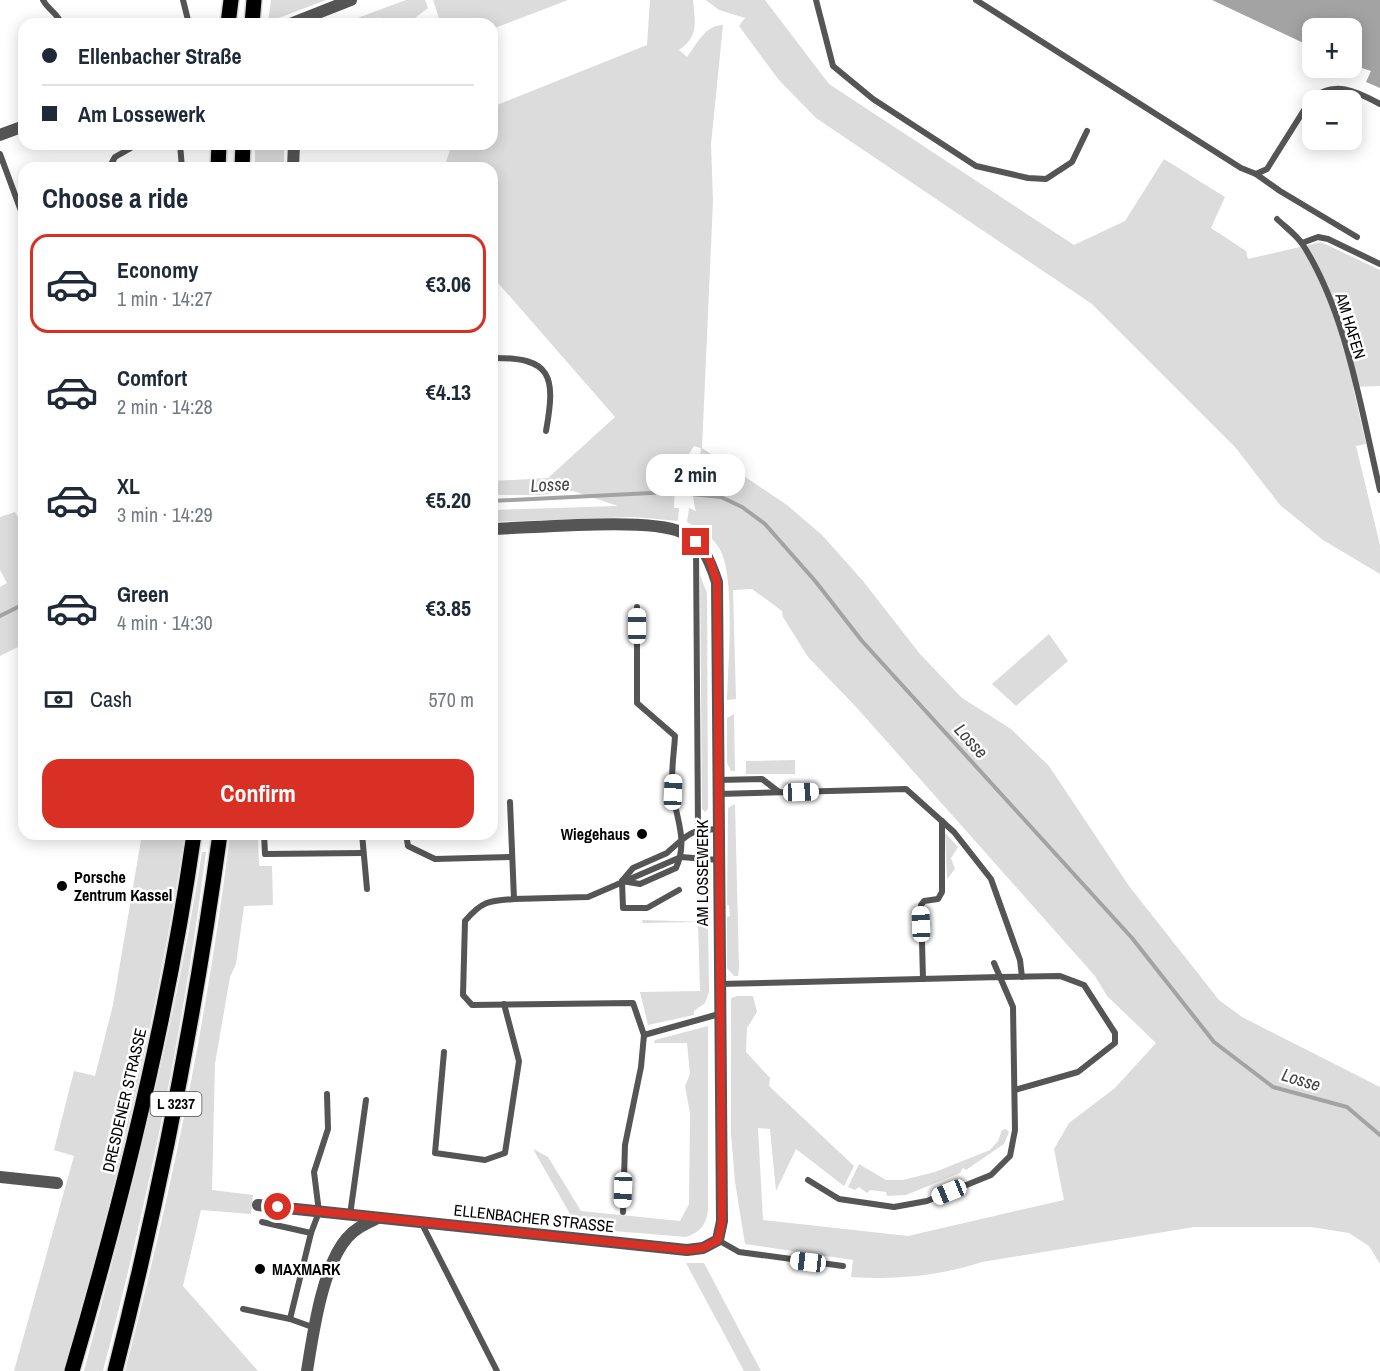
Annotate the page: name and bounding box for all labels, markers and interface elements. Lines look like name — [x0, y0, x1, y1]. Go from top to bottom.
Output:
map controls — [1302, 18, 1362, 150]
button: + — [1302, 18, 1362, 78]
text: Ellenbacher Straße — [78, 41, 241, 71]
button: − — [1302, 90, 1362, 150]
text: Am Lossewerk — [78, 99, 205, 129]
text: Choose a ride — [42, 180, 188, 216]
text: Economy — [117, 255, 198, 285]
icon: car — [45, 257, 99, 311]
text: €3.06 — [426, 269, 471, 299]
text: 1 min · 14:27 — [117, 285, 213, 312]
street label: AM HAFEN — [1330, 289, 1371, 362]
text: Comfort — [117, 363, 187, 393]
icon: car — [45, 365, 99, 419]
text: €4.13 — [426, 377, 471, 407]
text: 2 min · 14:28 — [117, 393, 213, 420]
callout: 2 min — [646, 455, 746, 497]
text: 2 min — [674, 461, 717, 488]
text: XL — [117, 471, 140, 501]
water label: Losse — [530, 471, 570, 498]
icon: car — [45, 473, 99, 527]
text: €5.20 — [426, 485, 471, 515]
text: 3 min · 14:29 — [117, 501, 213, 528]
route end — [682, 528, 709, 555]
text: Green — [117, 579, 169, 609]
icon: car — [45, 581, 99, 635]
text: €3.85 — [426, 593, 471, 623]
car — [628, 608, 646, 644]
text: 4 min · 14:30 — [117, 609, 213, 636]
icon: cash — [42, 683, 75, 716]
text: Cash — [90, 684, 132, 714]
text: 570 m — [428, 686, 474, 713]
water label: Losse — [949, 718, 994, 764]
button: Confirm — [42, 759, 474, 828]
car — [663, 774, 683, 810]
car — [783, 782, 819, 802]
street label: AM LOSSEWERK — [691, 820, 713, 927]
place label: Wiegehaus — [561, 823, 630, 845]
marker: Wiegehaus — [635, 827, 649, 841]
place label: Porsche Zentrum Kassel — [74, 866, 172, 906]
marker: Porsche Zentrum Kassel — [55, 879, 69, 893]
car — [911, 906, 931, 942]
street label: DRESDENER STRASSE — [97, 1026, 151, 1174]
water label: Losse — [1279, 1062, 1324, 1097]
road number: L 3237 — [150, 1092, 201, 1116]
car — [613, 1172, 633, 1208]
car — [929, 1177, 969, 1207]
route start — [264, 1193, 291, 1220]
street label: ELLENBACHER STRASSE — [453, 1199, 615, 1237]
car — [789, 1251, 827, 1273]
place label: MAXMARK — [272, 1258, 341, 1280]
marker: MAXMARK — [253, 1262, 267, 1276]

